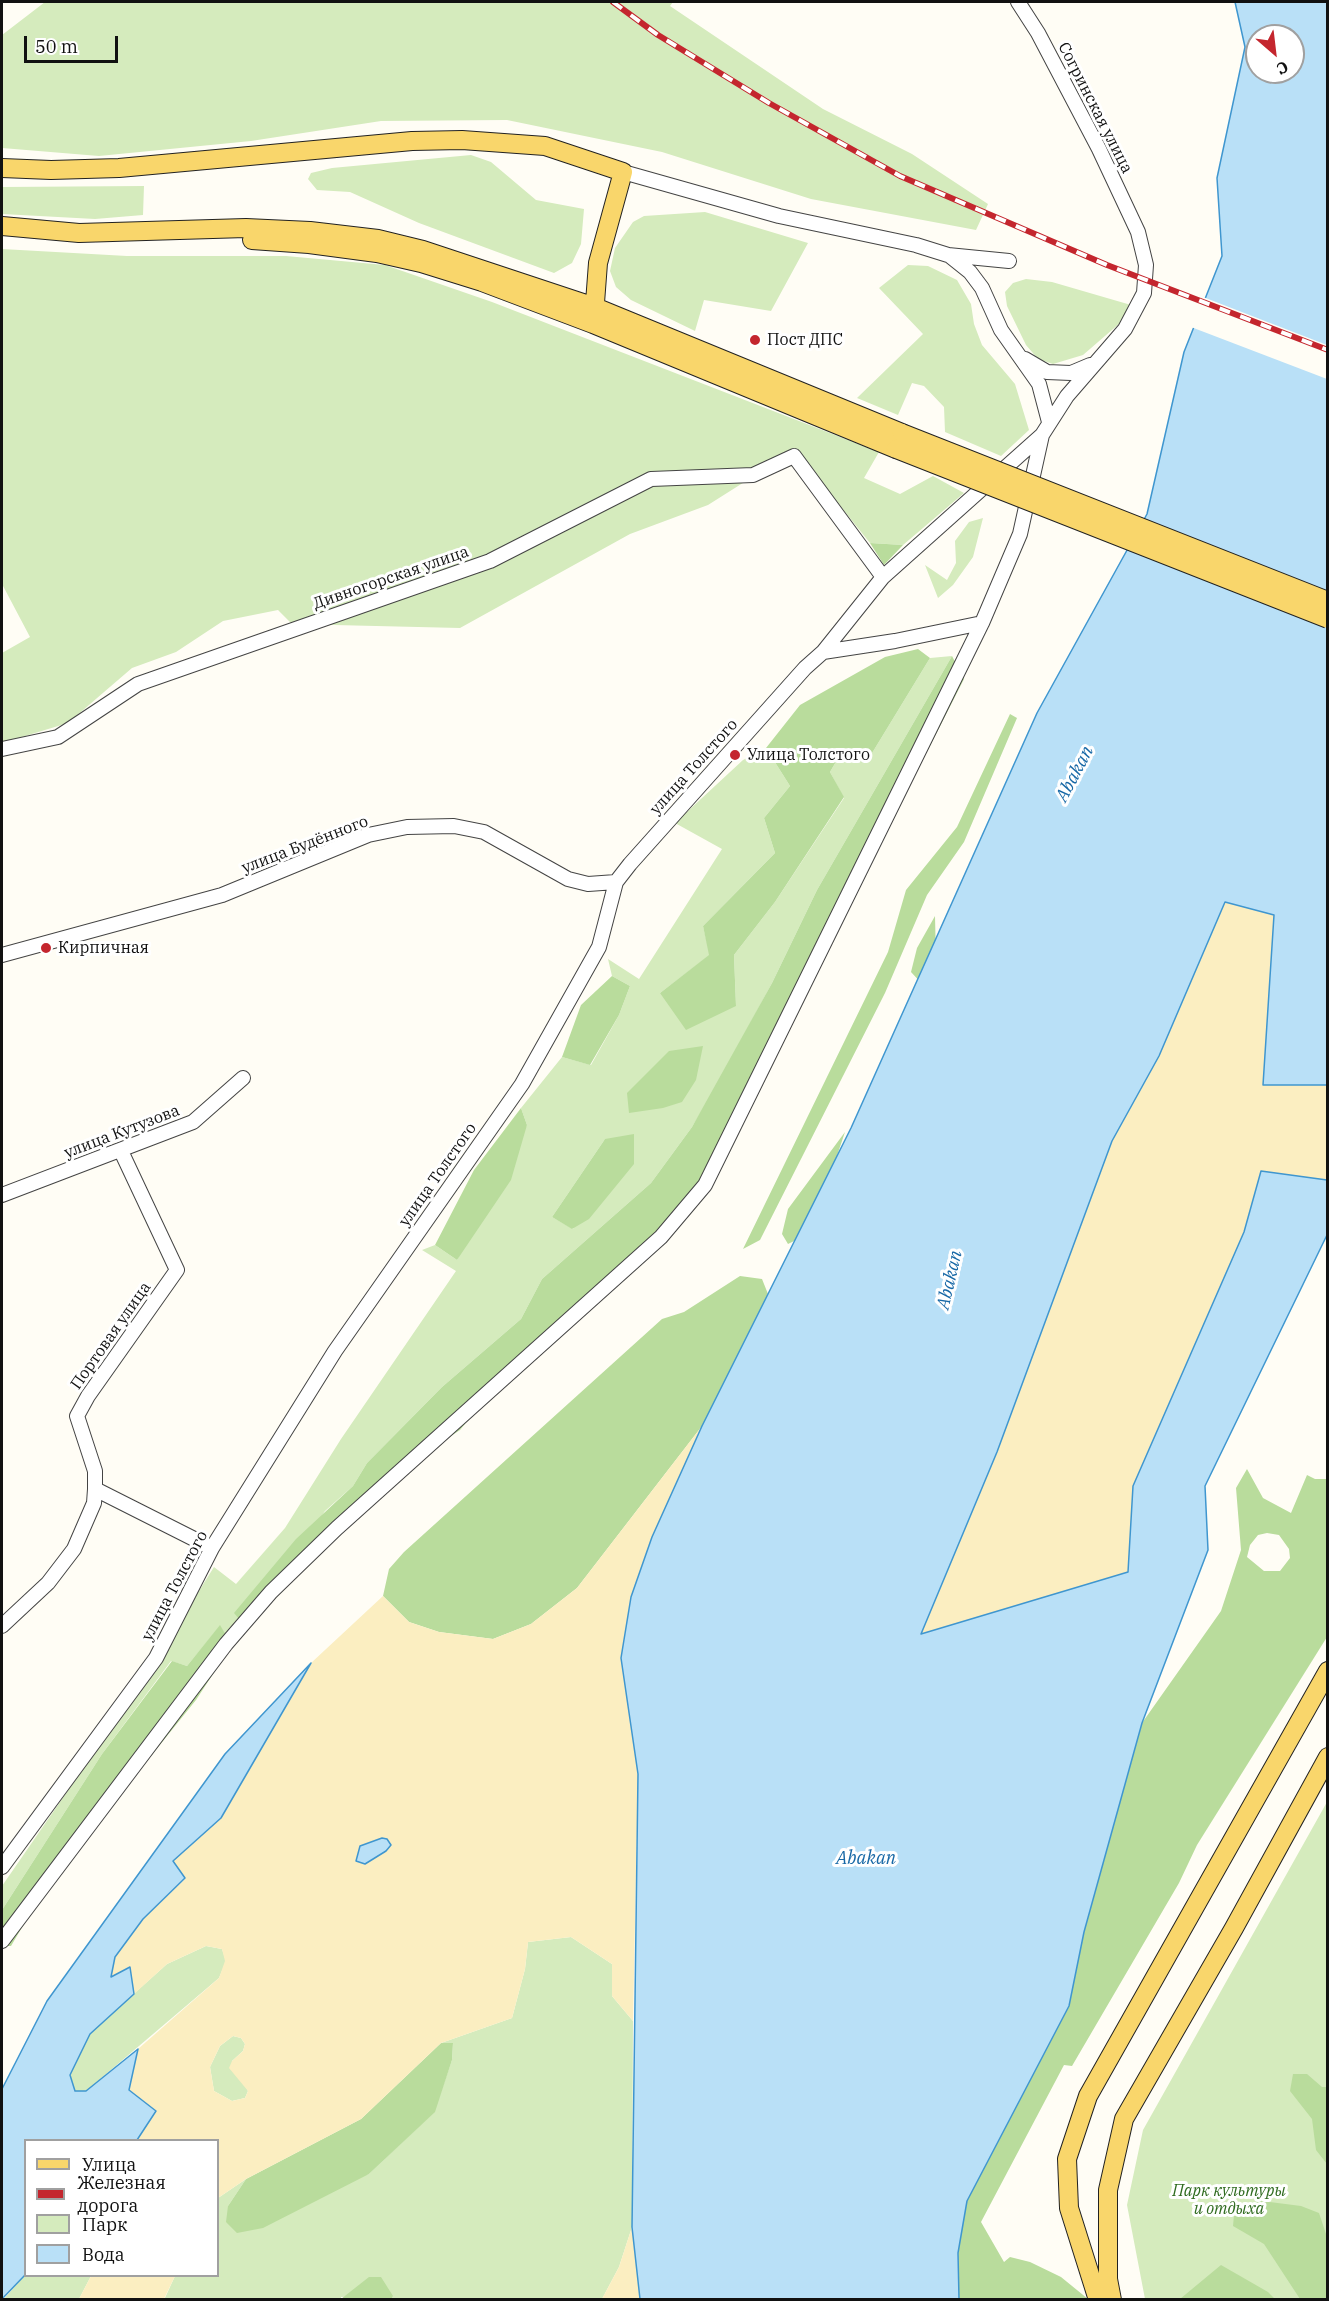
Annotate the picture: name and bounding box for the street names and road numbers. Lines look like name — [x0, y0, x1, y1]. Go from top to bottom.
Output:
street label: Согринская улица — [1054, 39, 1136, 177]
street label: Дивногорская улица — [311, 542, 471, 614]
street label: улица Толстого — [646, 715, 742, 819]
street label: улица Будённого — [239, 812, 371, 878]
street label: улица Кутузова — [62, 1101, 182, 1163]
street label: улица Толстого — [395, 1120, 481, 1230]
street label: Портовая улица — [67, 1279, 155, 1393]
street label: улица Толстого — [138, 1528, 212, 1644]

